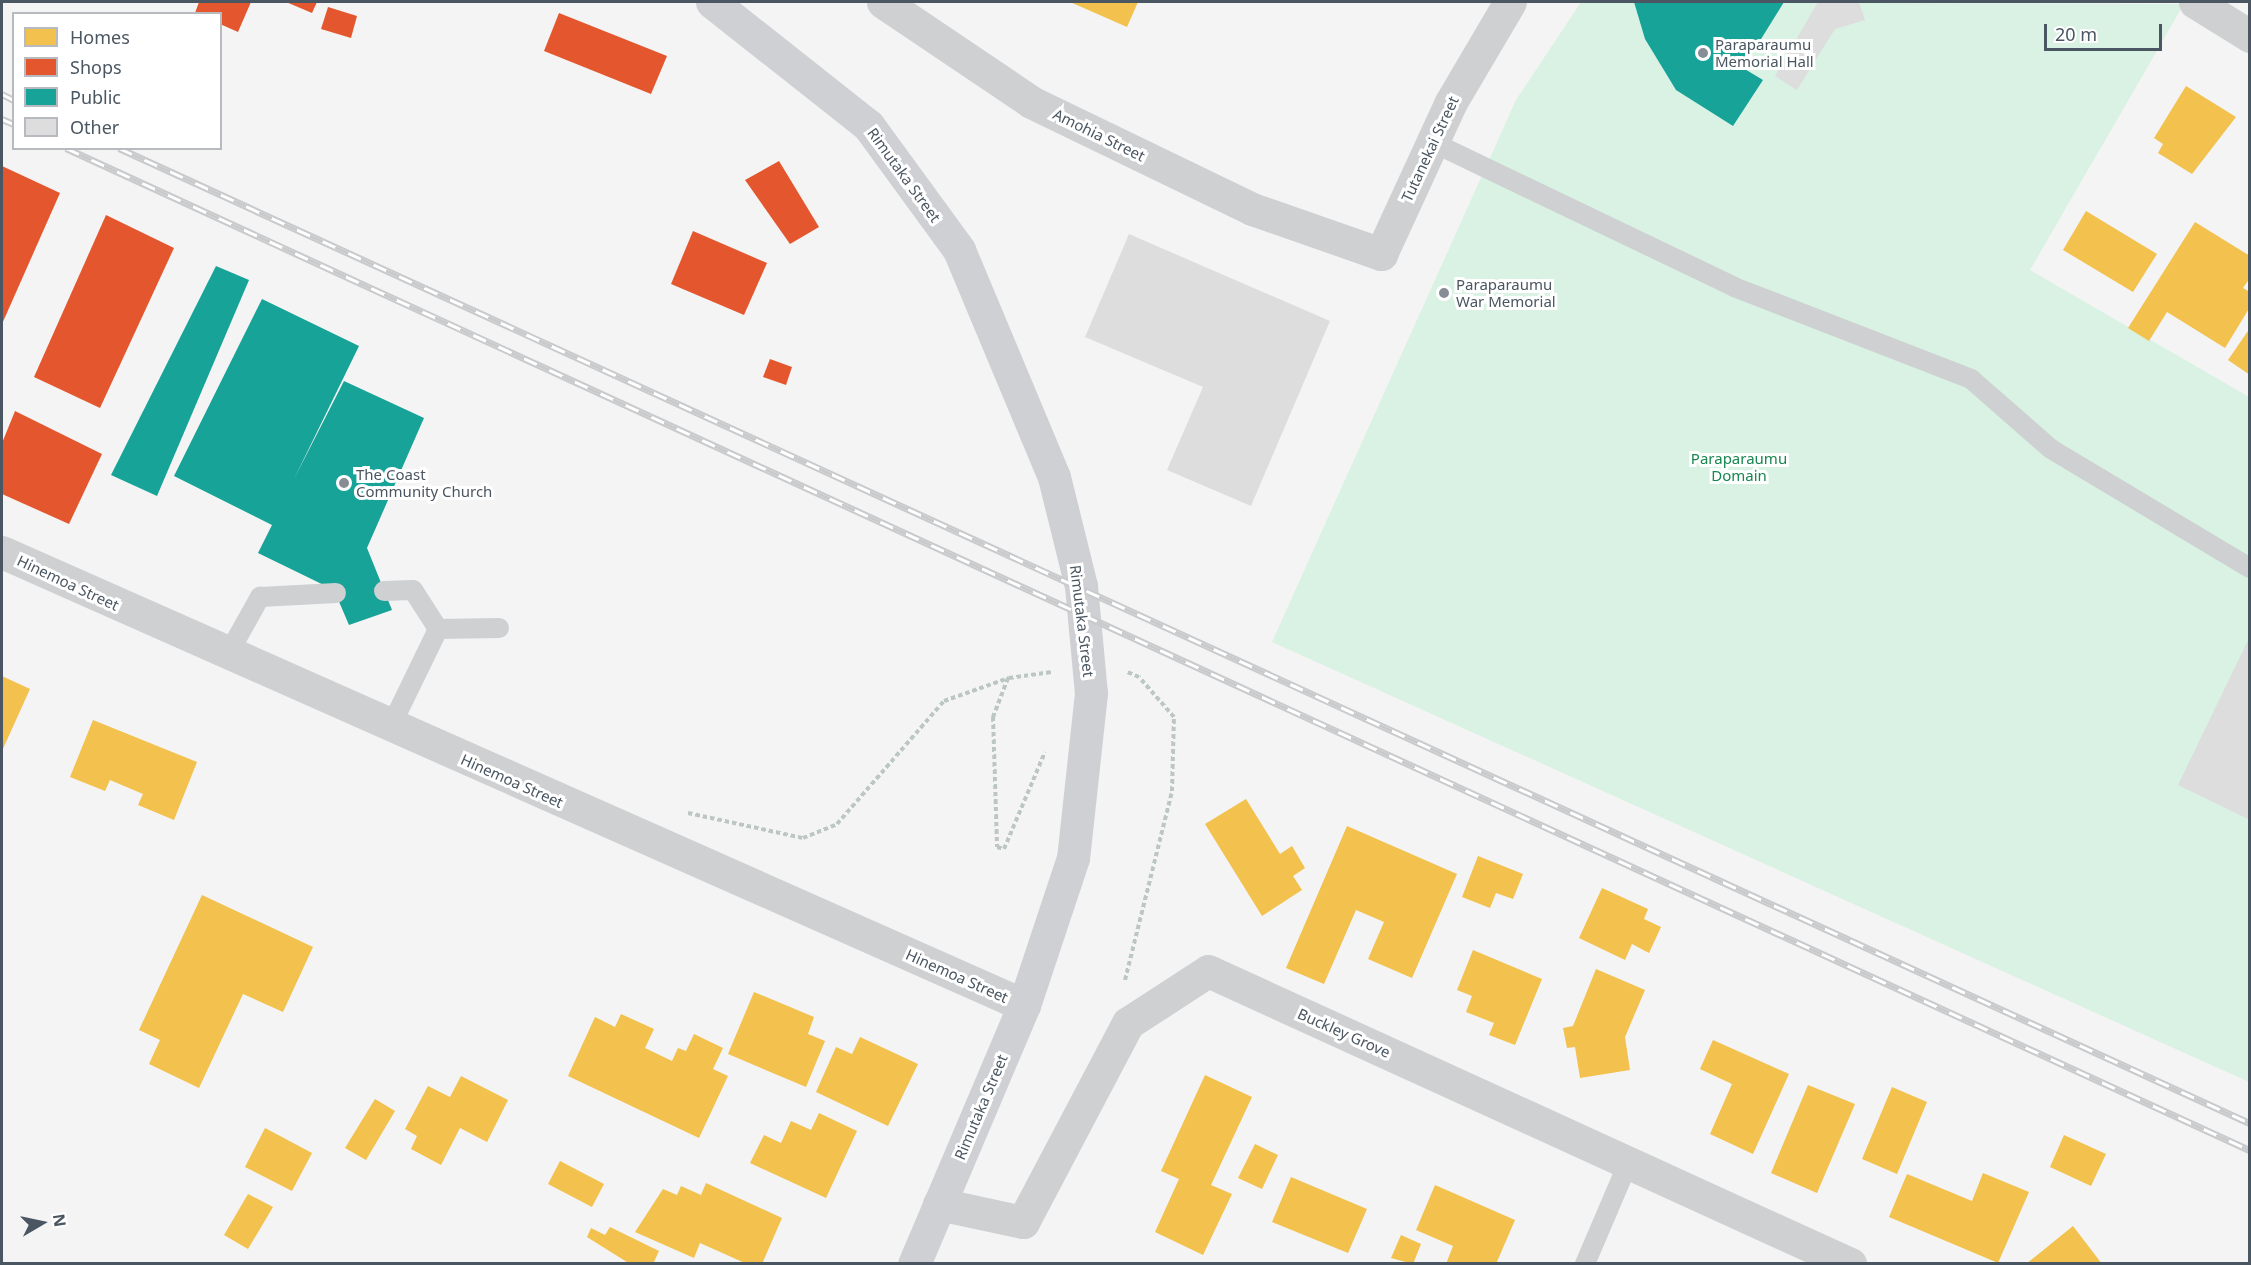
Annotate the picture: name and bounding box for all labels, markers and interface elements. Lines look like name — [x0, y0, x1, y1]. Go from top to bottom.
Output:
legend — [12, 12, 222, 150]
scale bar — [2047, 12, 2166, 50]
text: 20 m — [2055, 22, 2097, 46]
text: Homes — [70, 25, 130, 49]
place label: Paraparaumu Memorial Hall — [1715, 35, 1814, 70]
marker: Paraparaumu Memorial Hall — [1696, 46, 1710, 60]
text: Shops — [70, 55, 122, 79]
text: Public — [70, 85, 121, 109]
street label: Tutanekai Street — [1398, 93, 1462, 205]
street label: Amohia Street — [1050, 105, 1148, 165]
text: Other — [70, 115, 119, 139]
street label: Rimutaka Street — [864, 124, 944, 226]
place label: Paraparaumu War Memorial — [1456, 275, 1556, 310]
marker: Paraparaumu War Memorial — [1437, 286, 1451, 300]
park label: Paraparaumu Domain — [1691, 449, 1787, 484]
place label: The Coast Community Church — [356, 465, 492, 500]
marker: The Coast Community Church — [337, 476, 351, 490]
street label: Hinemoa Street — [14, 552, 122, 614]
street label: Rimutaka Street — [1066, 564, 1098, 678]
street label: Hinemoa Street — [458, 750, 566, 812]
street label: Hinemoa Street — [903, 945, 1011, 1007]
street label: Buckley Grove — [1295, 1005, 1393, 1061]
street label: Rimutaka Street — [951, 1052, 1011, 1162]
north arrow — [12, 1193, 72, 1253]
text: N — [48, 1212, 72, 1228]

